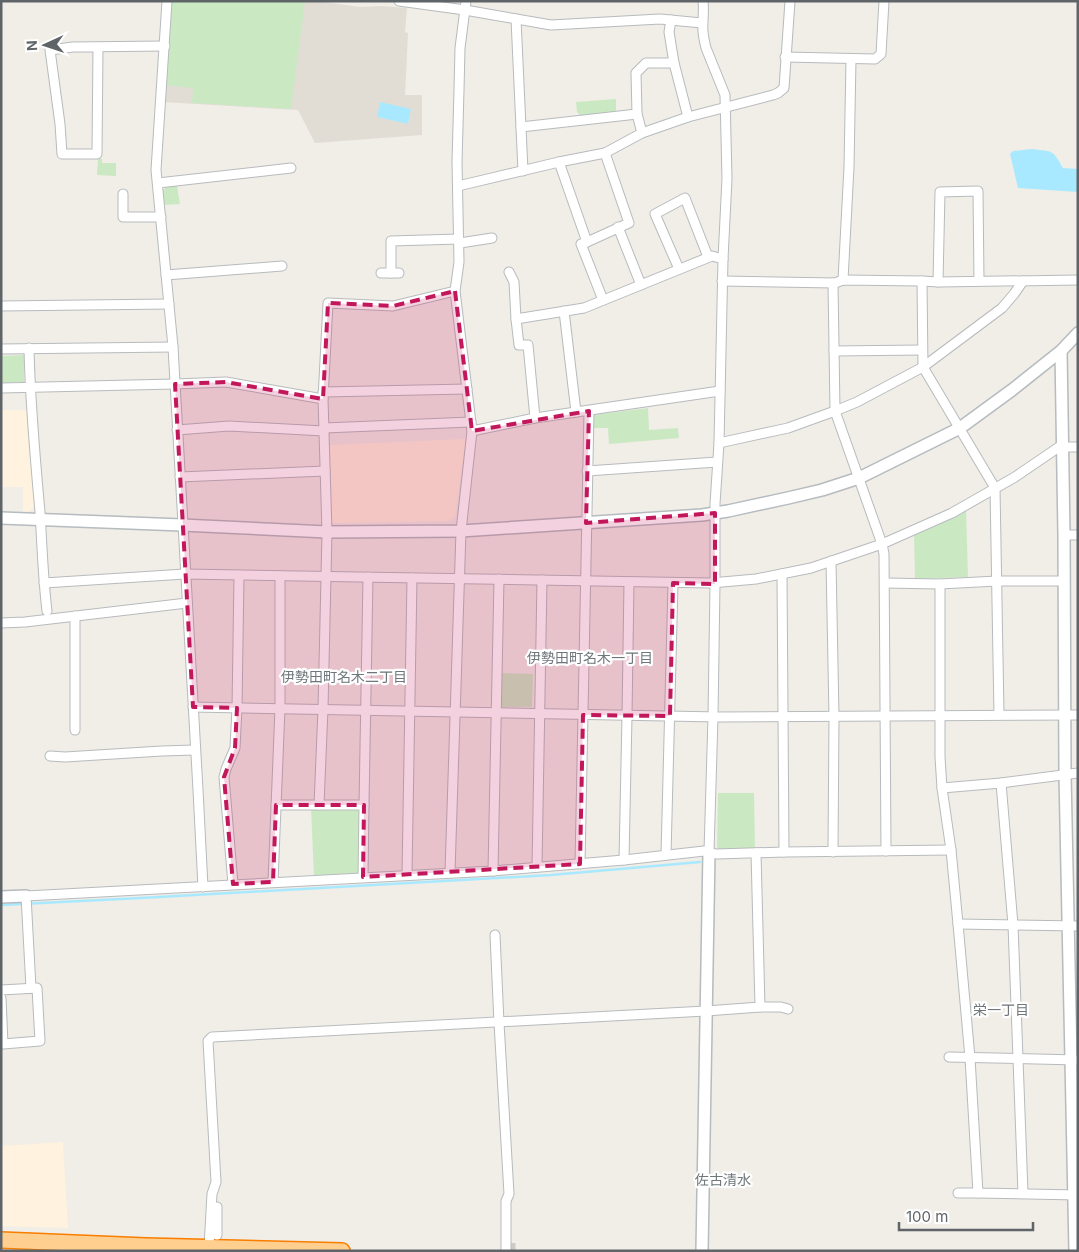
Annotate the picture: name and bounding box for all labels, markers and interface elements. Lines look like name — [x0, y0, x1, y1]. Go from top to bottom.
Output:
north arrow — [20, 20, 70, 70]
text: N — [23, 40, 40, 51]
district label: 伊勢田町名木一丁目 — [527, 649, 653, 666]
district label: 伊勢田町名木二丁目 — [281, 668, 407, 685]
district label: 栄一丁目 — [973, 1001, 1029, 1018]
district label: 佐古清水 — [695, 1171, 751, 1188]
scale bar — [899, 1200, 1033, 1232]
text: 100 m — [906, 1207, 948, 1226]

